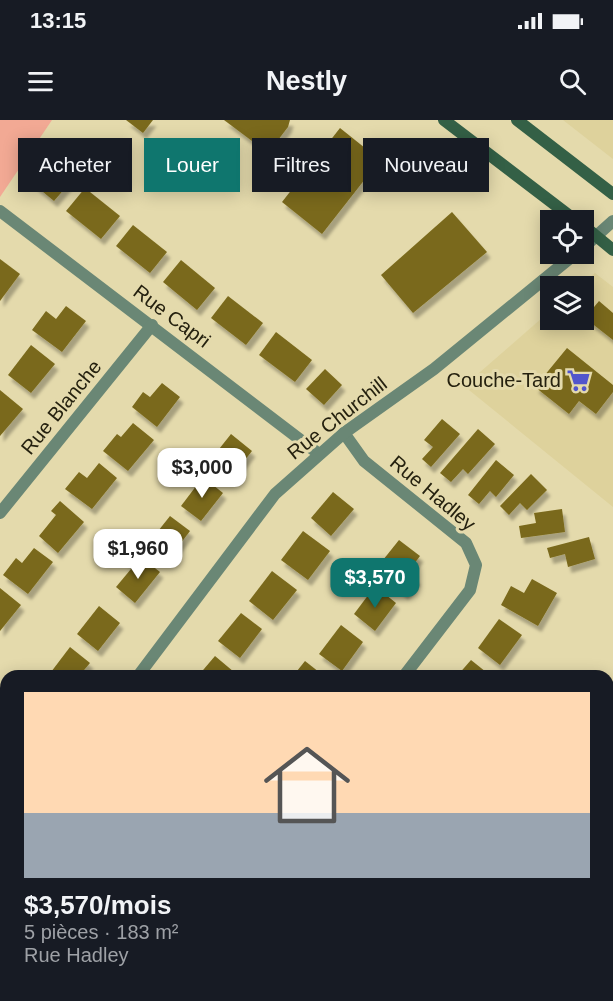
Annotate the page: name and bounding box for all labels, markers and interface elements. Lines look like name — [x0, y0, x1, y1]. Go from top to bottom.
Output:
text: 13:15 — [30, 8, 86, 33]
icon: menu — [24, 65, 57, 98]
icon: search — [556, 65, 589, 98]
text: Nestly — [266, 66, 347, 96]
chip: Acheter — [18, 138, 132, 192]
chip: Louer — [144, 138, 240, 192]
chip: Filtres — [252, 138, 351, 192]
chip: Nouveau — [363, 138, 489, 192]
map controls — [540, 210, 594, 330]
button: locate — [540, 210, 594, 264]
button: layers — [540, 276, 594, 330]
street label: Rue Capri — [129, 280, 215, 352]
street label: Rue Blanche — [16, 356, 106, 458]
supermarket icon: Couche-Tard — [566, 367, 592, 393]
place label: Couche-Tard — [446, 369, 561, 391]
street label: Rue Churchill — [283, 372, 391, 464]
pin: $3,000 — [153, 448, 251, 499]
street label: Rue Hadley — [386, 451, 480, 535]
text: $3,000 — [171, 456, 233, 478]
pin: $1,960 — [89, 529, 187, 580]
text: $1,960 — [107, 537, 169, 559]
pin: $3,570 — [326, 558, 424, 609]
text: $3,570 — [344, 566, 406, 588]
icon: home — [253, 731, 361, 839]
text: $3,570/mois — [24, 890, 171, 920]
text: 5 pièces · 183 m² — [24, 921, 179, 943]
text: Rue Hadley — [24, 944, 129, 966]

